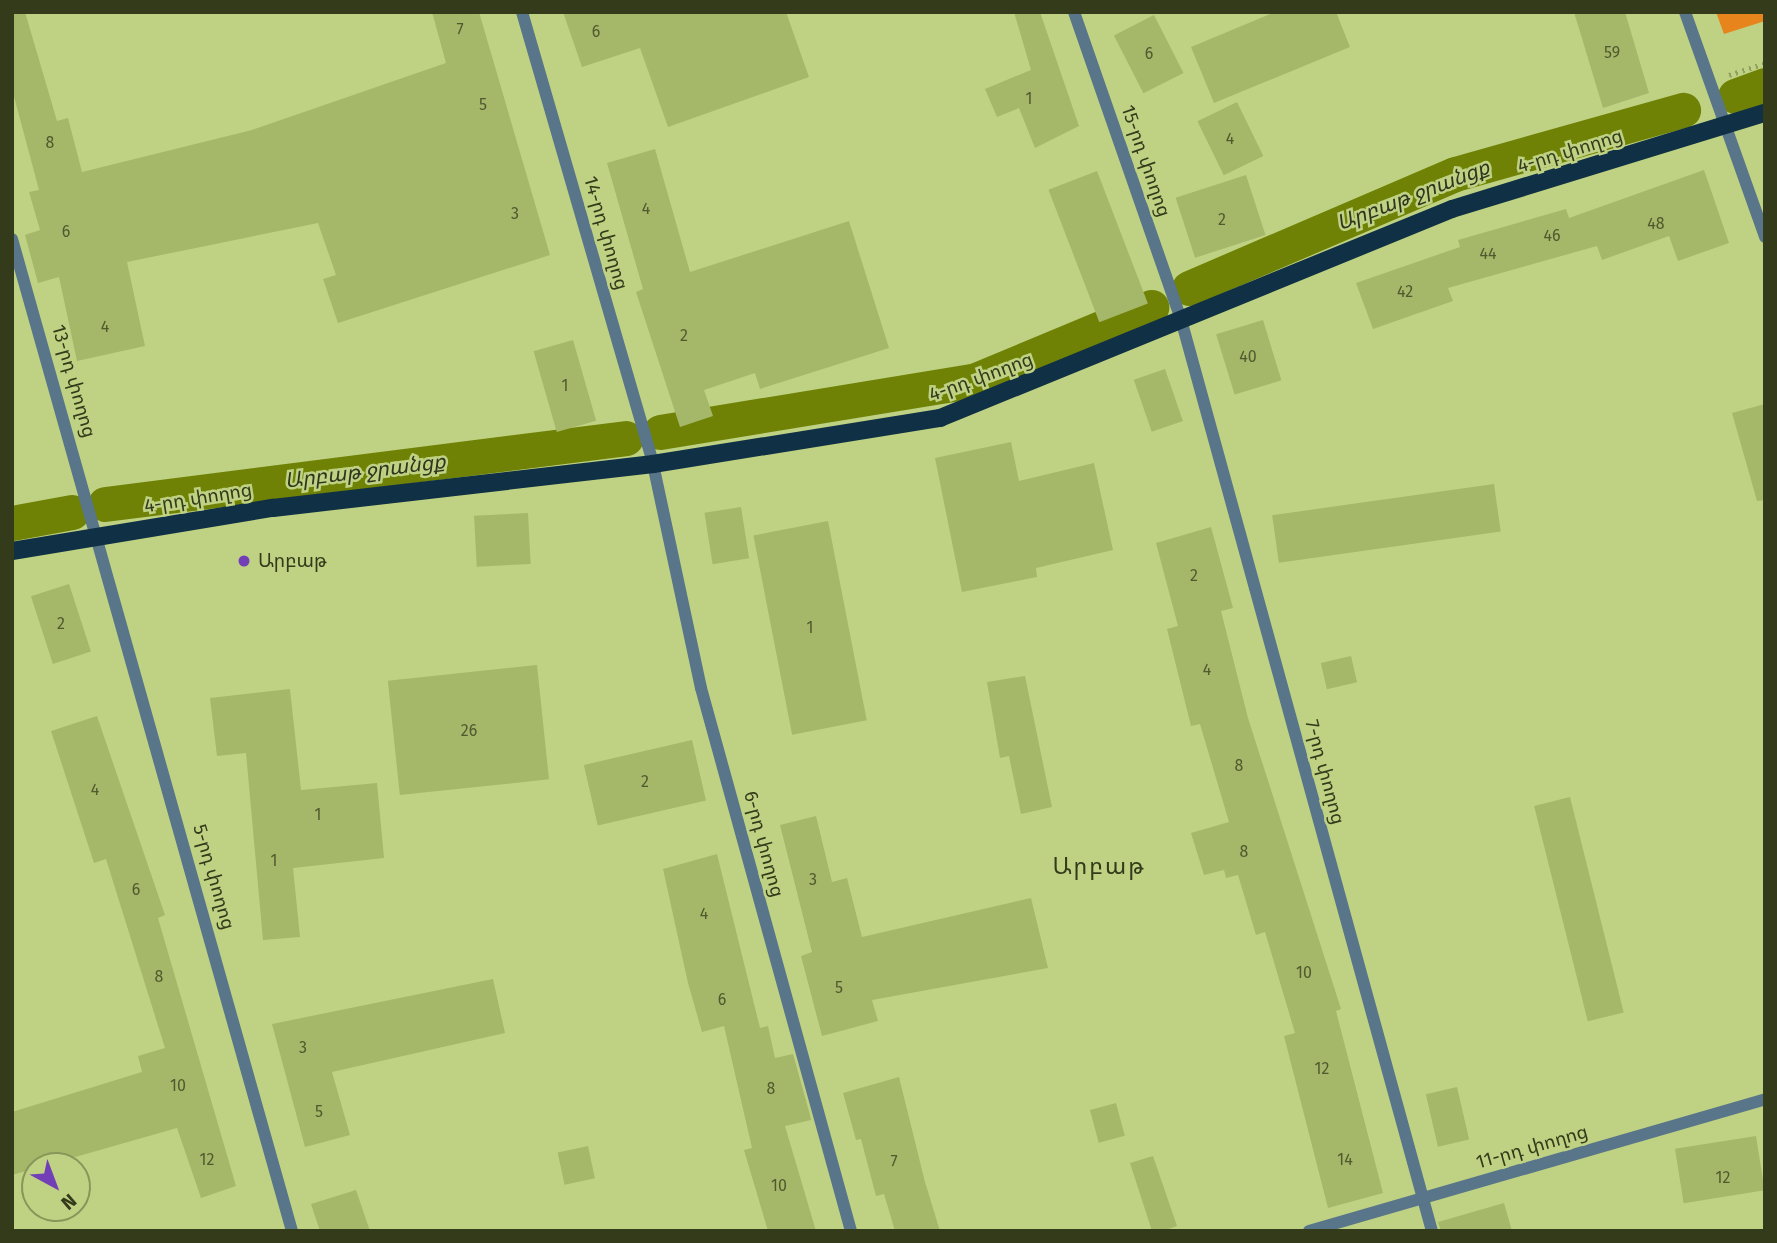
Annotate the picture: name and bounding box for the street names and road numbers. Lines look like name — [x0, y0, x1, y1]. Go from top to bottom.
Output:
street label: 15-րդ փողոց — [1116, 102, 1176, 220]
street label: 4-րդ փողոց — [1515, 124, 1625, 178]
street label: 14-րդ փողոց — [579, 174, 633, 292]
street label: 13-րդ փողոց — [47, 322, 101, 440]
street label: 4-րդ փողոց — [926, 348, 1036, 406]
street label: 4-րդ փողոց — [142, 478, 254, 518]
street label: 7-րդ փողոց — [1300, 717, 1350, 827]
street label: 6-րդ փողոց — [739, 788, 789, 900]
street label: 5-րդ փողոց — [188, 822, 240, 932]
street label: 11-րդ փողոց — [1474, 1120, 1590, 1174]

